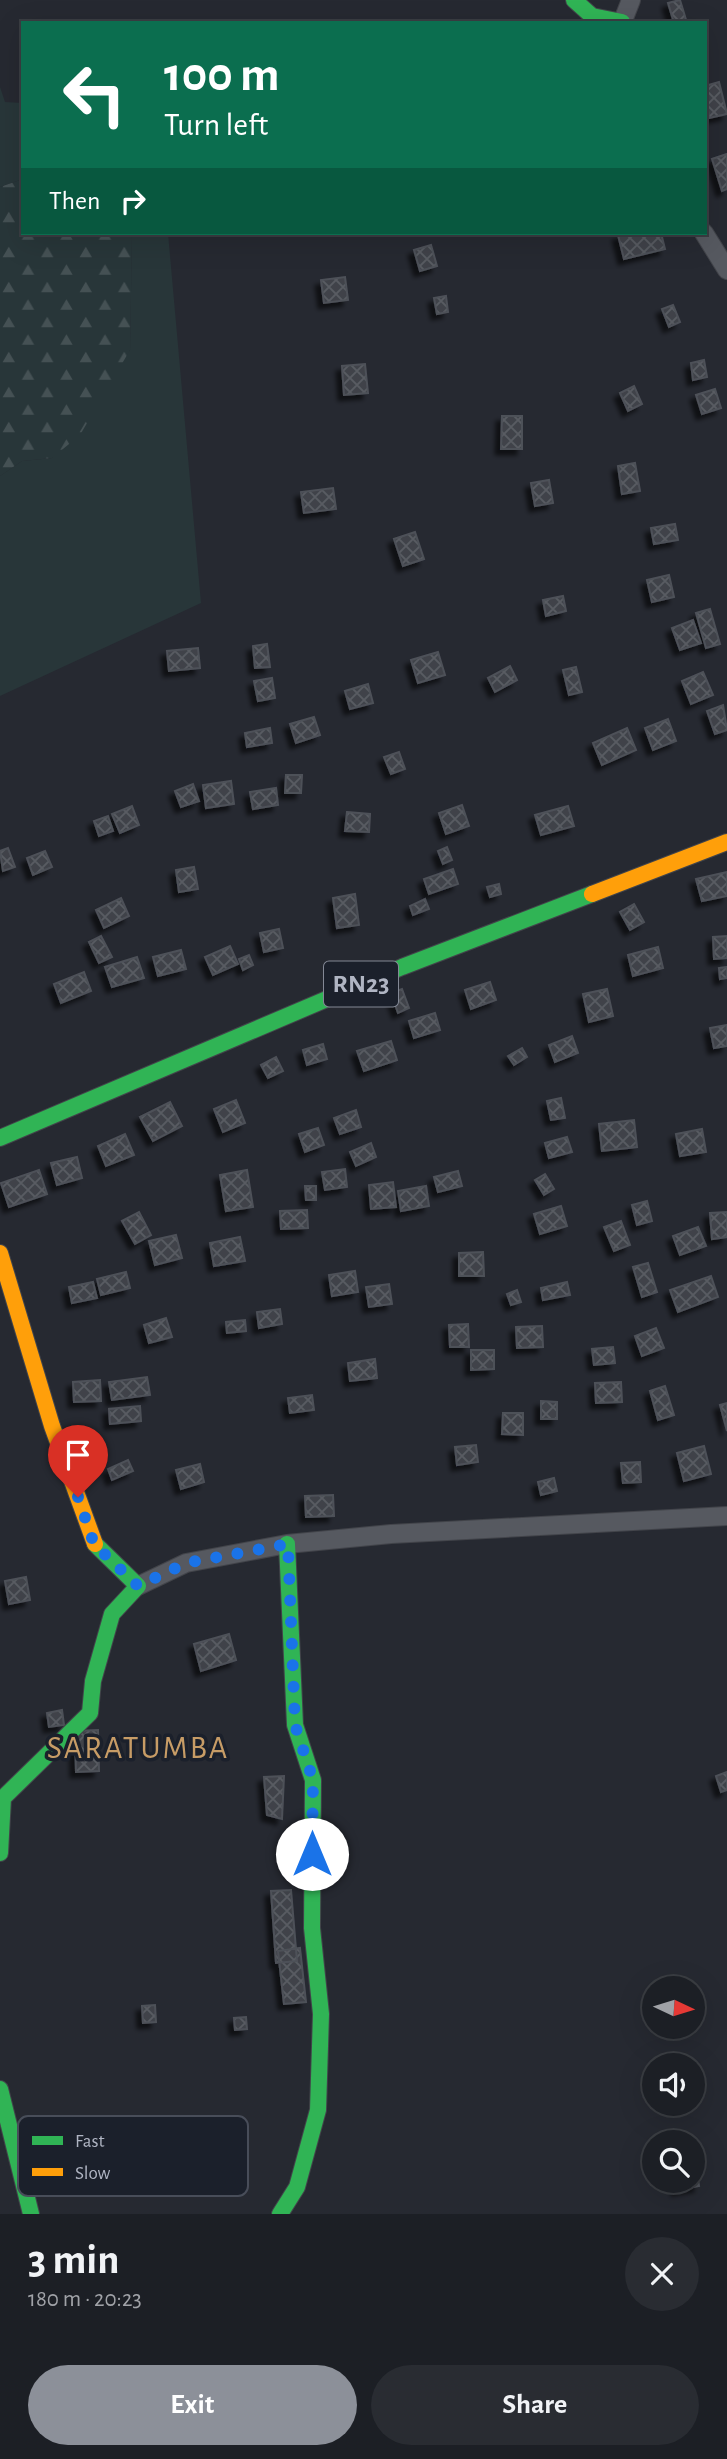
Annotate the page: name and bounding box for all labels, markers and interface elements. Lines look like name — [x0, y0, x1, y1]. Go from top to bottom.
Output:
icon: left — [49, 49, 140, 140]
text: 100 m — [164, 51, 280, 100]
text: Turn left — [164, 109, 268, 141]
icon: right — [114, 182, 152, 220]
text: Then — [49, 188, 100, 214]
road number: RN23 — [324, 962, 398, 1007]
pin — [48, 1425, 108, 1497]
icon: arrive — [59, 1436, 97, 1474]
district label: SARATUMBA — [47, 1732, 229, 1764]
position arrow — [275, 1817, 349, 1891]
north arrow — [642, 1976, 705, 2039]
map controls — [642, 1976, 705, 2193]
button: sound — [642, 2053, 705, 2116]
legend — [18, 2116, 248, 2196]
button: search — [642, 2130, 705, 2193]
text: Fast — [75, 2132, 105, 2151]
text: Slow — [75, 2164, 111, 2183]
button: close — [625, 2237, 699, 2311]
text: 3 min — [28, 2239, 120, 2281]
text: 180 m · 20:23 — [28, 2288, 142, 2311]
button: Exit — [28, 2365, 357, 2445]
button: Share — [371, 2365, 699, 2445]

